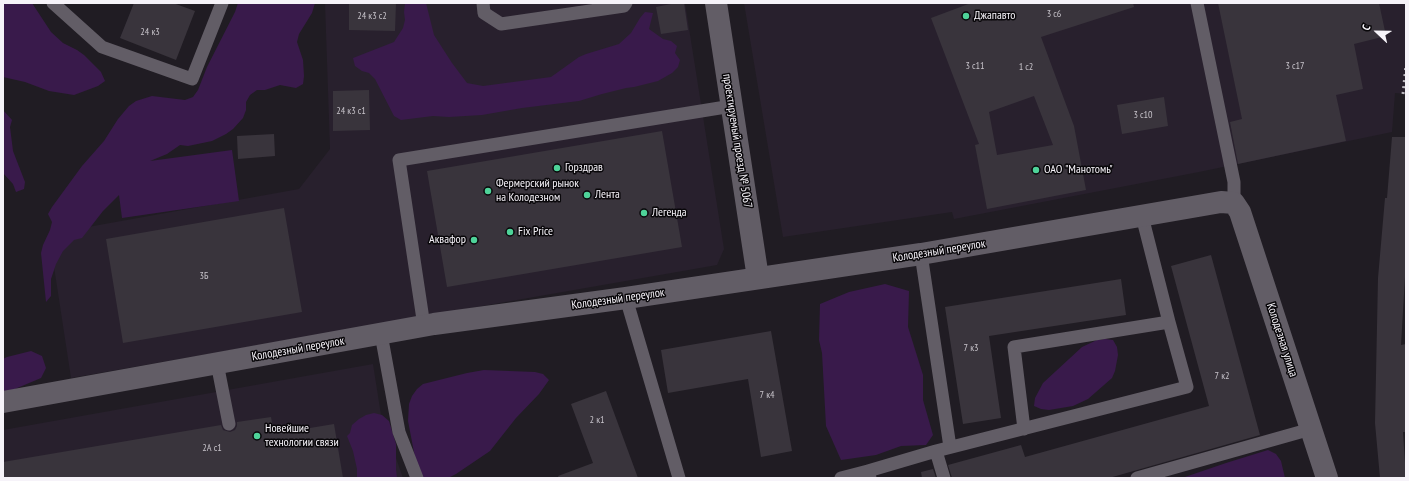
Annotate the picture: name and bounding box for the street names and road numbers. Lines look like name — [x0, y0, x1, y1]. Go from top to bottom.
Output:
street label: проектируемый проезд № 5067 — [719, 73, 755, 209]
street label: Колодезный переулок — [892, 237, 986, 265]
street label: Колодезный переулок — [571, 285, 665, 313]
street label: Колодезная улица — [1263, 301, 1301, 379]
street label: Колодезный переулок — [251, 334, 345, 364]

